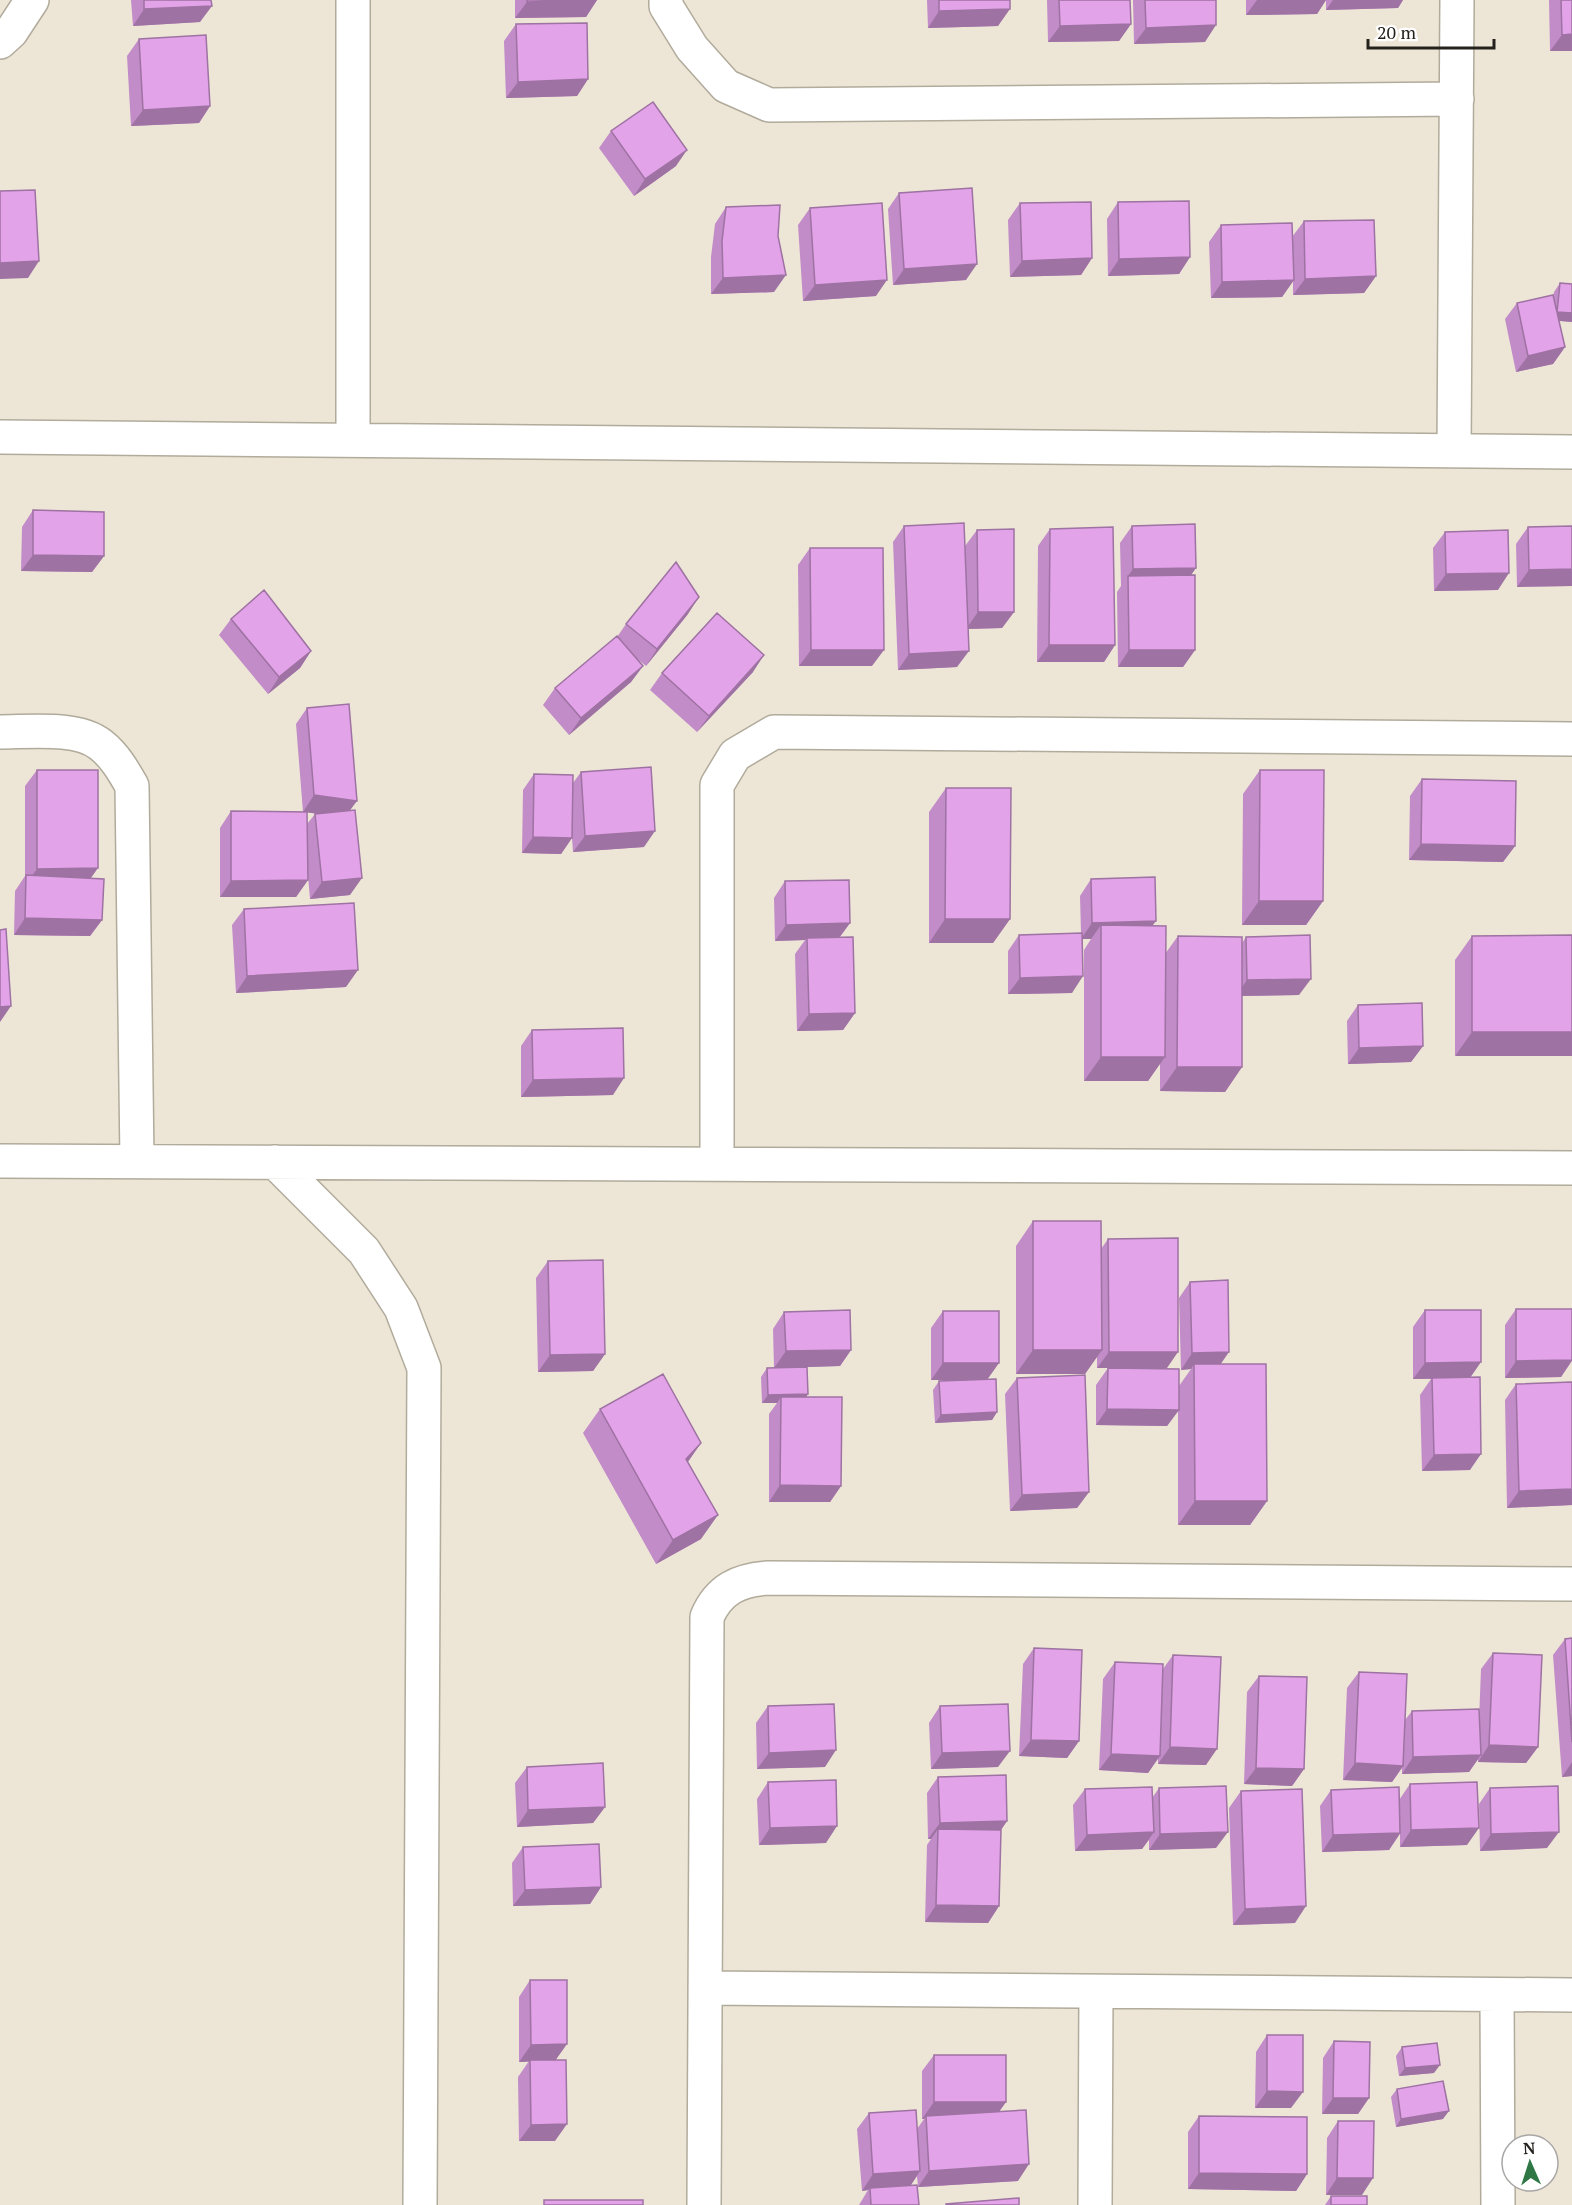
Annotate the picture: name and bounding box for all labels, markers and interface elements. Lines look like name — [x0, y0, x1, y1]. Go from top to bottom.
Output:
scale bar — [1368, 12, 1494, 50]
text: 20 m — [1377, 20, 1417, 44]
north arrow — [1500, 2133, 1560, 2193]
text: N — [1523, 2137, 1536, 2159]

